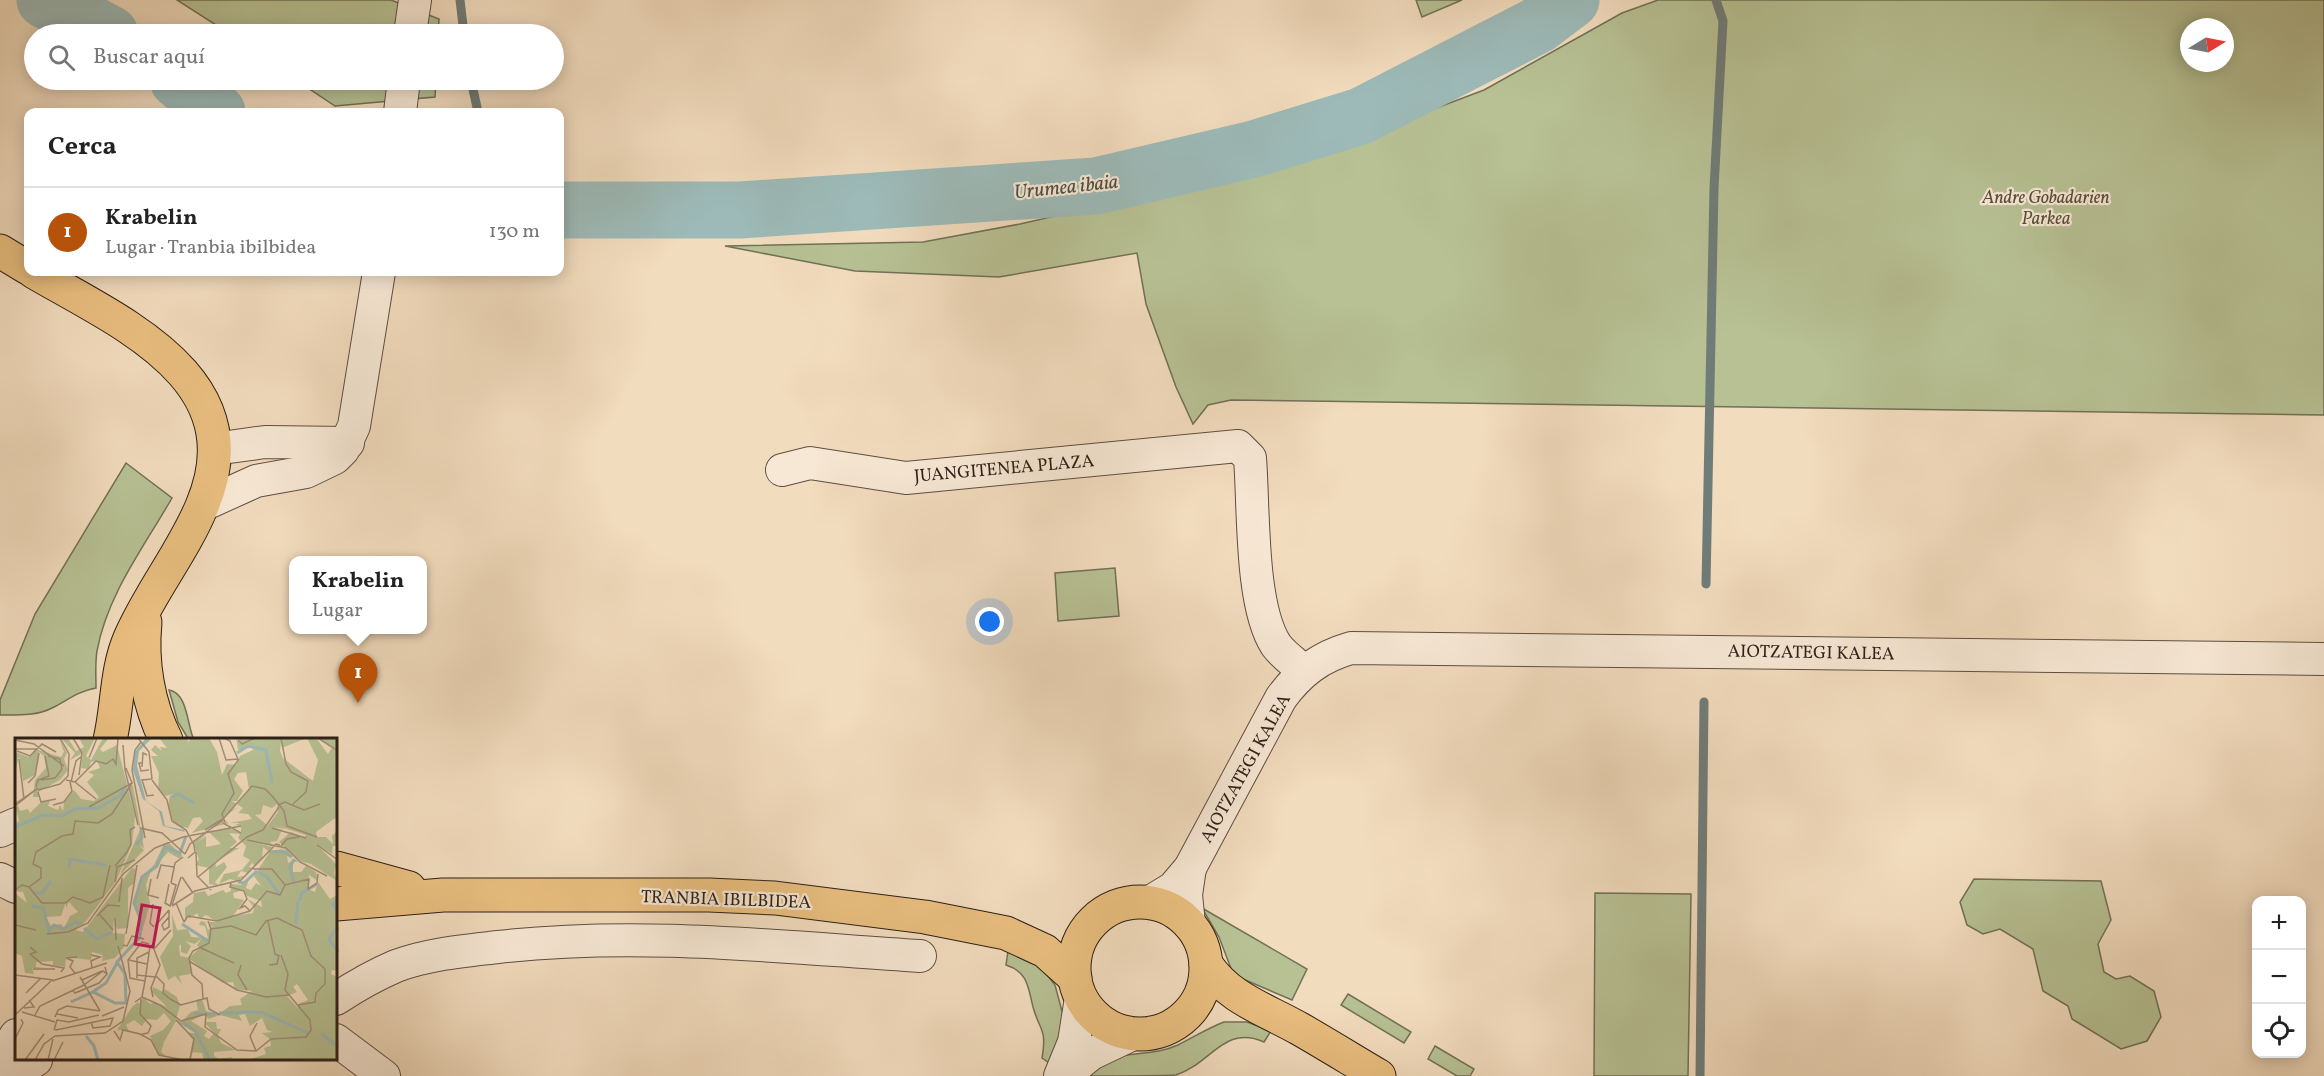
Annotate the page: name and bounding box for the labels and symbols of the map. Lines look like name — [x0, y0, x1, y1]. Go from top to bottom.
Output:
north arrow — [2180, 18, 2234, 72]
water label: Urumea ibaia — [1013, 169, 1120, 207]
park label: Andre Gobadarien Parkea — [1981, 186, 2110, 232]
street label: JUANGITENEA PLAZA — [913, 449, 1096, 490]
your location — [975, 607, 1004, 636]
street label: AIOTZATEGI KALEA — [1727, 640, 1895, 667]
pin: 1 — [338, 654, 378, 703]
street label: AIOTZATEGI KALEA — [1195, 689, 1298, 848]
inset map — [15, 738, 338, 1061]
street label: TRANBIA IBILBIDEA — [640, 885, 812, 916]

